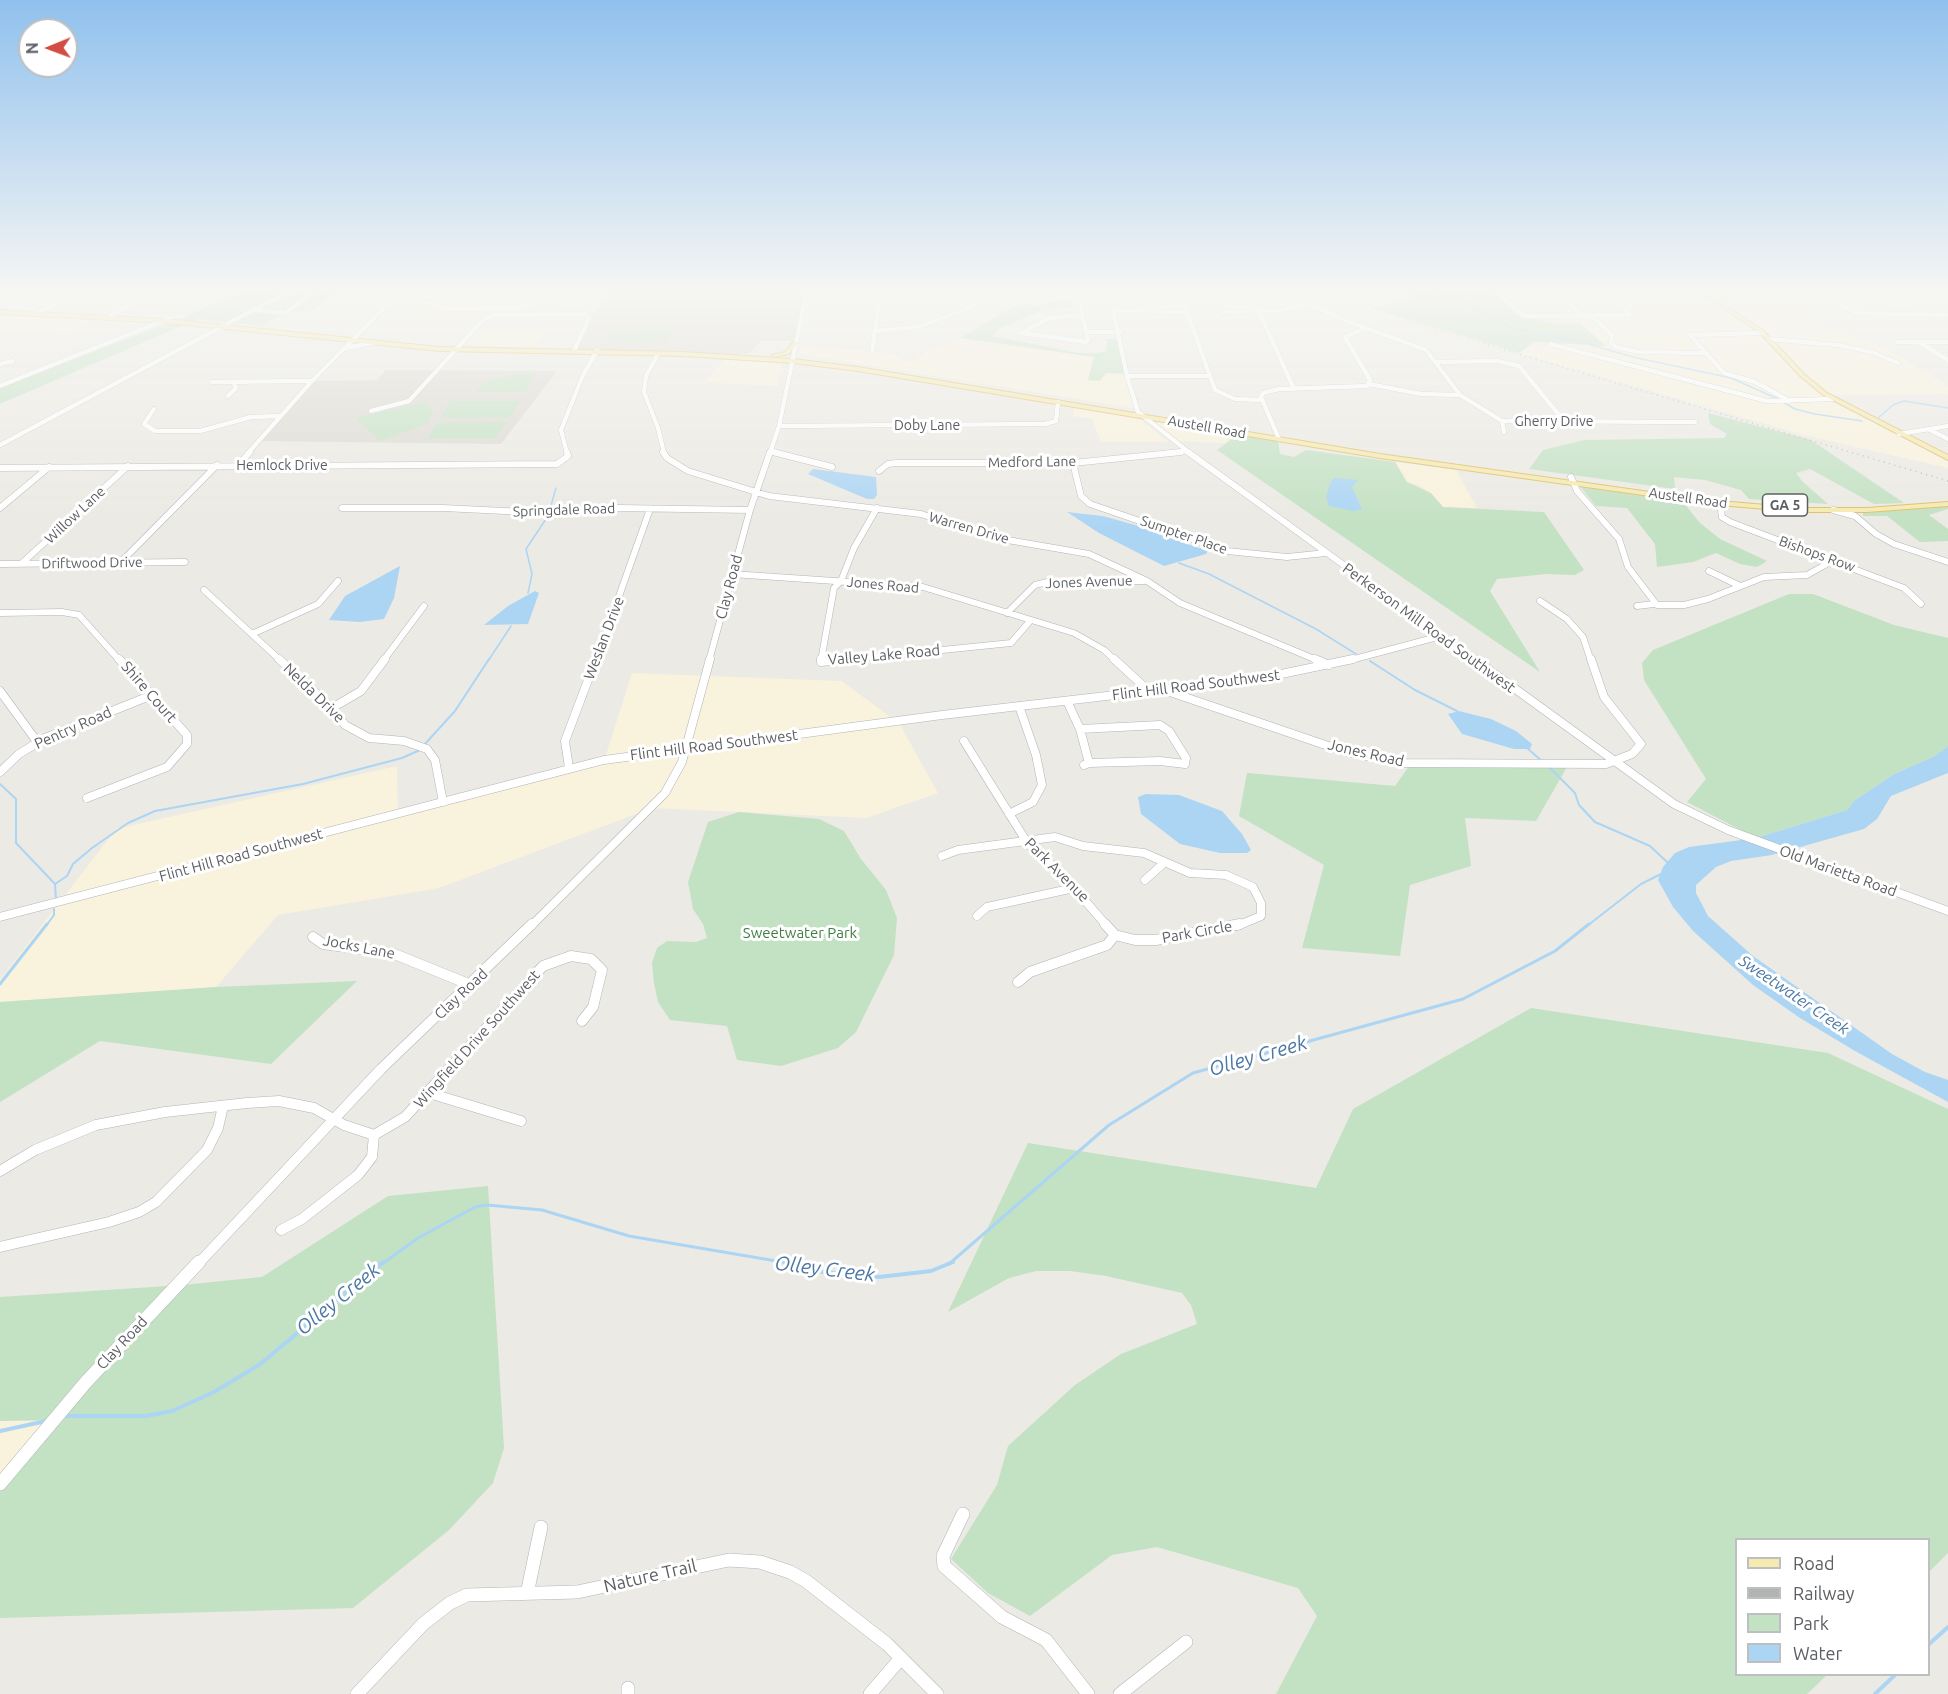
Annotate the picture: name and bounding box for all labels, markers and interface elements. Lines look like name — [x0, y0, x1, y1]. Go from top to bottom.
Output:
north arrow — [18, 18, 78, 78]
text: N — [23, 42, 41, 54]
street label: Austell Road — [1167, 412, 1247, 442]
street label: Gherry Drive — [1515, 413, 1593, 429]
street label: Doby Lane — [894, 417, 960, 433]
street label: Medford Lane — [988, 453, 1076, 471]
street label: Hemlock Drive — [236, 457, 328, 473]
street label: Willow Lane — [41, 483, 109, 547]
street label: Austell Road — [1648, 484, 1728, 512]
road number: GA 5 — [1762, 494, 1808, 516]
street label: Springdale Road — [512, 500, 616, 520]
street label: Warren Drive — [927, 509, 1011, 547]
street label: Sumpter Place — [1138, 512, 1230, 558]
street label: Bishops Row — [1777, 532, 1857, 576]
street label: Clay Road — [712, 553, 746, 621]
street label: Driftwood Drive — [41, 554, 143, 572]
street label: Perkerson Mill Road Southwest — [1339, 559, 1519, 697]
street label: Jones Avenue — [1045, 572, 1133, 592]
street label: Jones Road — [846, 573, 920, 597]
street label: Weslan Drive — [580, 594, 628, 682]
street label: Valley Lake Road — [827, 641, 941, 669]
street label: Shire Court — [117, 658, 181, 726]
street label: Nelda Drive — [280, 659, 348, 727]
street label: Flint Hill Road Southwest — [1111, 666, 1281, 704]
street label: Pentry Road — [32, 703, 114, 753]
street label: Flint Hill Road Southwest — [629, 726, 799, 764]
street label: Jones Road — [1326, 736, 1406, 770]
street label: Flint Hill Road Southwest — [157, 824, 325, 886]
street label: Park Avenue — [1021, 834, 1093, 906]
street label: Old Marietta Road — [1777, 841, 1899, 901]
street label: Park Circle — [1161, 917, 1233, 947]
park label: Sweetwater Park — [743, 924, 857, 942]
street label: Jocks Lane — [322, 931, 396, 963]
water label: Sweetwater Creek — [1735, 951, 1853, 1039]
street label: Clay Road — [431, 965, 491, 1023]
street label: Wingfield Drive Southwest — [410, 966, 544, 1112]
water label: Olley Creek — [1206, 1031, 1310, 1081]
water label: Olley Creek — [773, 1251, 877, 1287]
water label: Olley Creek — [291, 1258, 385, 1340]
street label: Clay Road — [93, 1313, 151, 1373]
legend — [1735, 1538, 1930, 1676]
text: Road — [1793, 1553, 1835, 1573]
street label: Nature Trail — [601, 1555, 699, 1597]
text: Railway — [1793, 1583, 1854, 1603]
text: Park — [1793, 1613, 1829, 1633]
text: Water — [1793, 1643, 1842, 1663]

